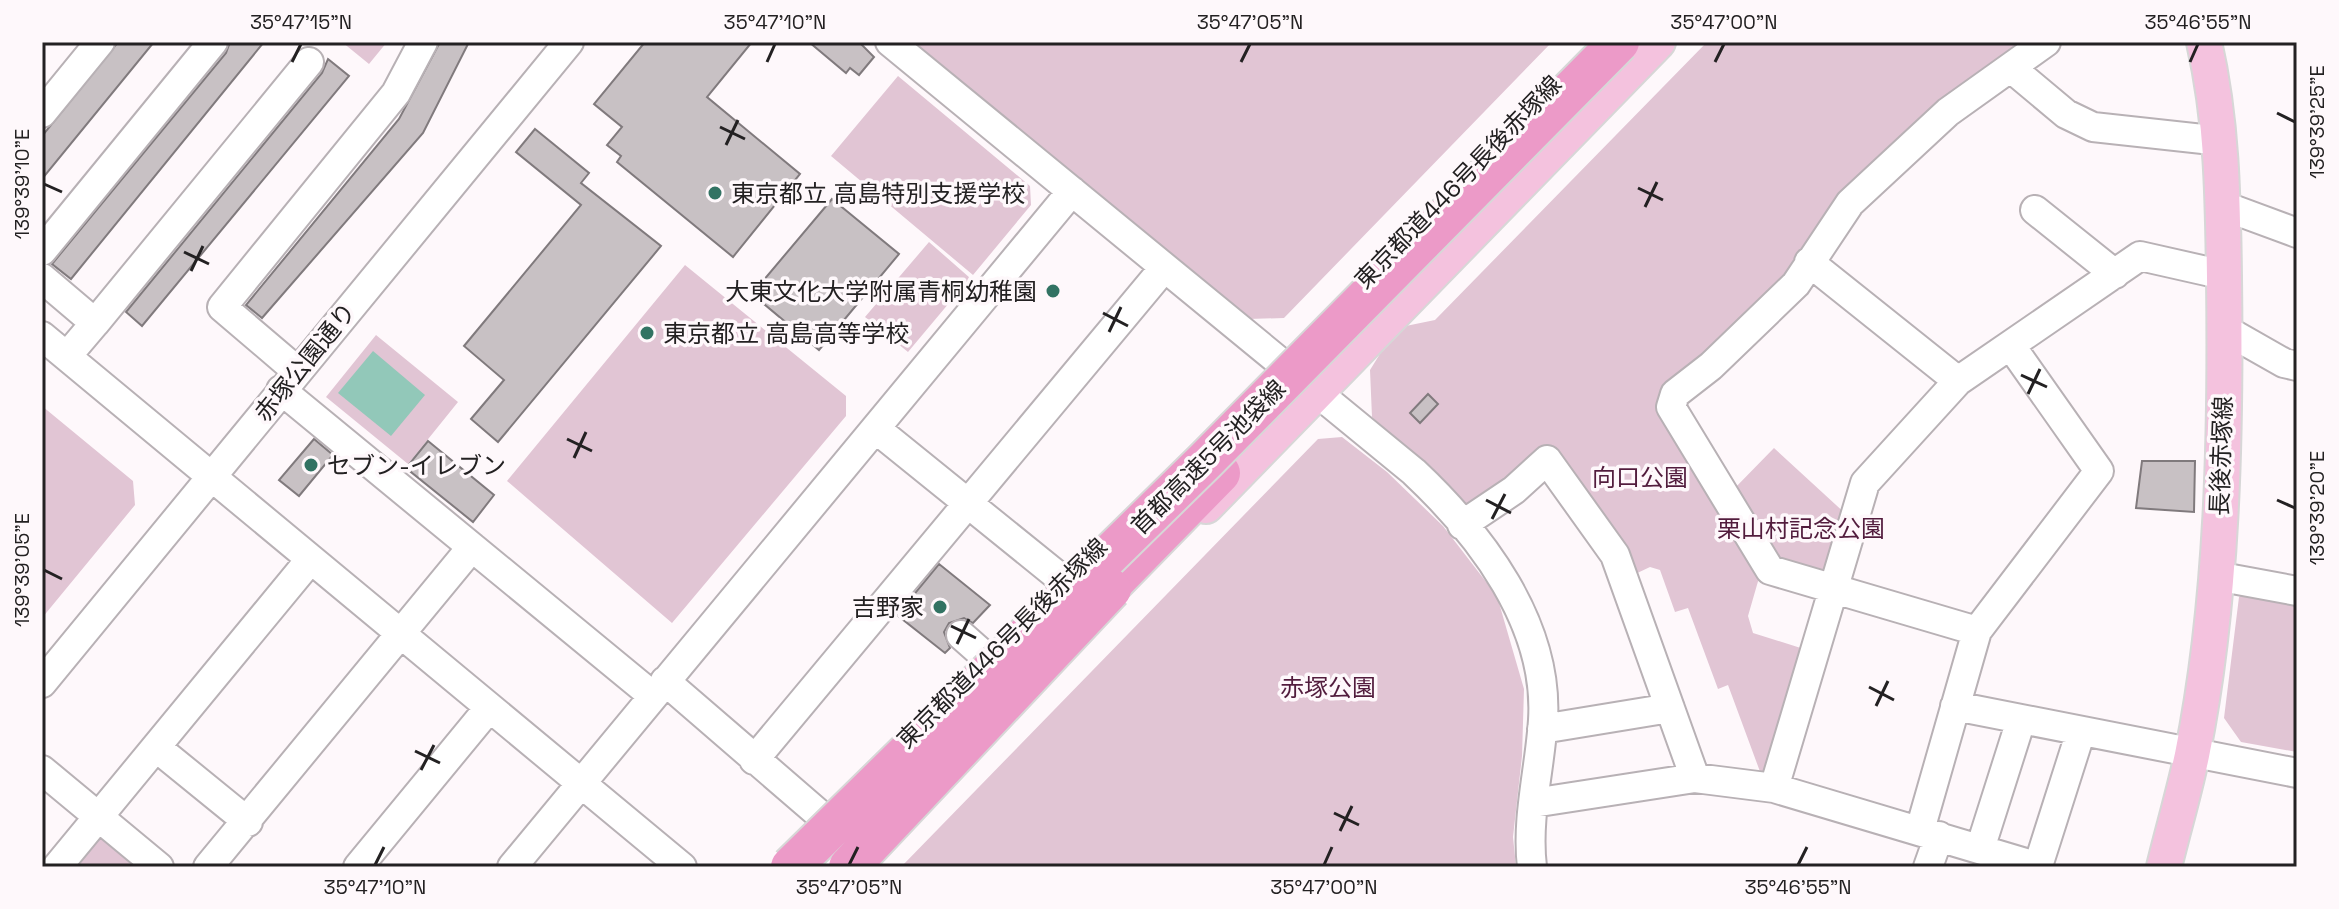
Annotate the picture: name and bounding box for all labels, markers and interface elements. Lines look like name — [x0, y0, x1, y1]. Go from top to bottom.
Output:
text: 35°47'15"N — [250, 9, 352, 35]
text: 35°47'10"N — [724, 9, 826, 35]
text: 35°47'05"N — [1197, 9, 1303, 35]
text: 35°47'00"N — [1670, 9, 1778, 35]
text: 35°46'55"N — [2144, 9, 2252, 35]
text: 139°39'25"E — [2304, 65, 2330, 179]
street label: 東京都道446号長後赤塚線 — [1348, 69, 1568, 295]
text: 139°39'10"E — [9, 129, 35, 239]
place label: 東京都立 高島特別支援学校 — [731, 178, 1025, 209]
marker: 東京都立 高島特別支援学校 — [706, 184, 724, 202]
place label: 大東文化大学附属青桐幼稚園 — [725, 276, 1037, 307]
marker: 大東文化大学附属青桐幼稚園 — [1044, 282, 1062, 300]
street label: 赤塚公園通り — [248, 296, 362, 428]
place label: 東京都立 高島高等学校 — [663, 318, 909, 349]
marker: 東京都立 高島高等学校 — [638, 324, 656, 342]
street label: 首都高速5号池袋線 — [1124, 373, 1292, 541]
street label: 長後赤塚線 — [2203, 395, 2239, 517]
place label: セブン-イレブン — [327, 450, 506, 481]
text: 139°39'20"E — [2304, 451, 2330, 565]
marker: セブン-イレブン — [302, 456, 320, 474]
park label: 向口公園 — [1592, 462, 1688, 493]
text: 139°39'05"E — [9, 513, 35, 627]
park label: 栗山村記念公園 — [1717, 513, 1885, 544]
street label: 東京都道446号長後赤塚線 — [890, 531, 1114, 755]
place label: 吉野家 — [852, 592, 924, 623]
marker: 吉野家 — [931, 598, 949, 616]
park label: 赤塚公園 — [1280, 672, 1376, 703]
text: 35°47'10"N — [324, 874, 426, 900]
text: 35°47'05"N — [796, 874, 902, 900]
text: 35°47'00"N — [1270, 874, 1378, 900]
text: 35°46'55"N — [1744, 874, 1852, 900]

